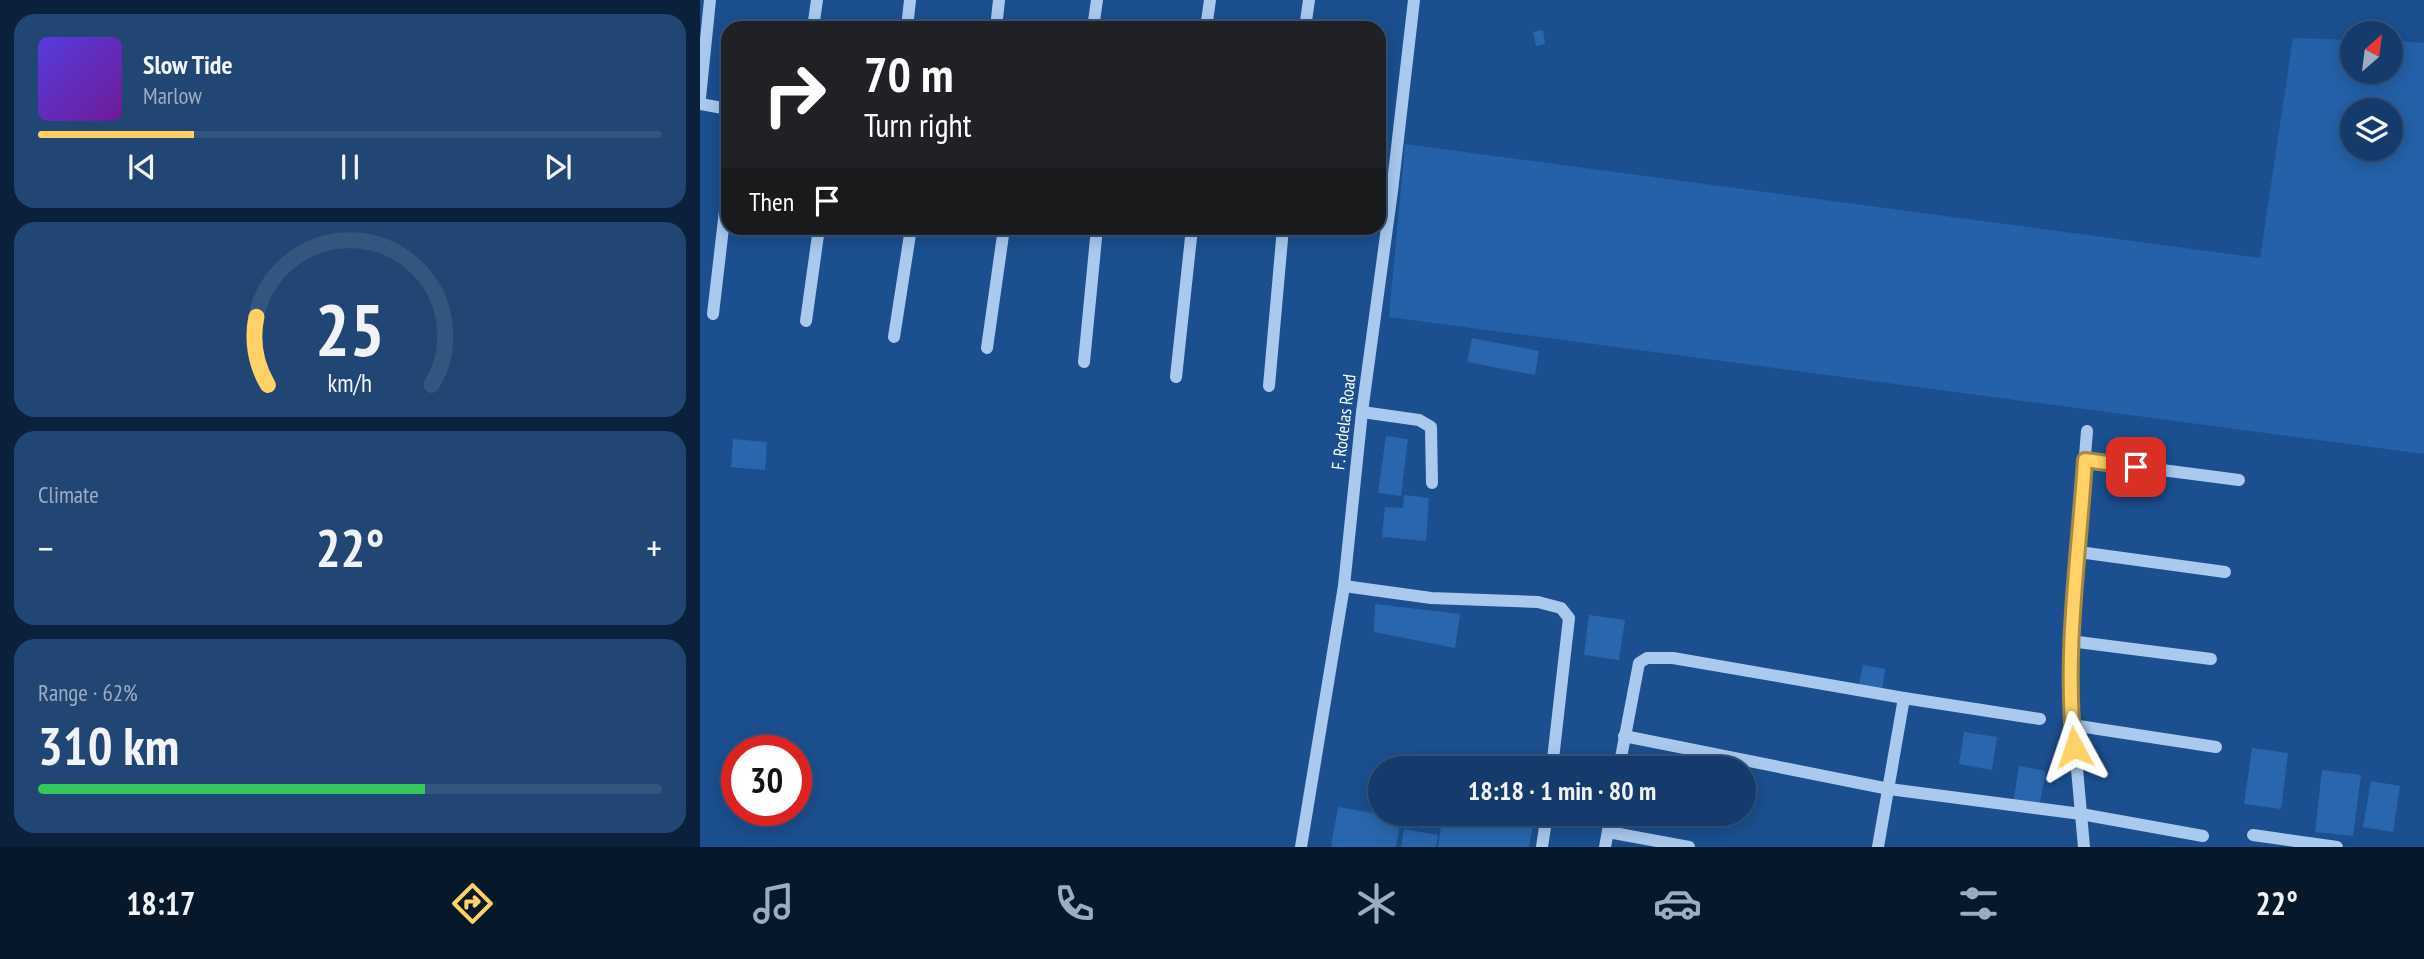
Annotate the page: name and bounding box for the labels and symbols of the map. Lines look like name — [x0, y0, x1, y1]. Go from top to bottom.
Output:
north arrow — [2340, 21, 2403, 84]
street label: F. Rodelas Road — [1326, 373, 1361, 471]
pin — [2106, 437, 2166, 497]
position arrow — [2037, 710, 2111, 784]
speed limit sign: 30 — [721, 735, 812, 826]

